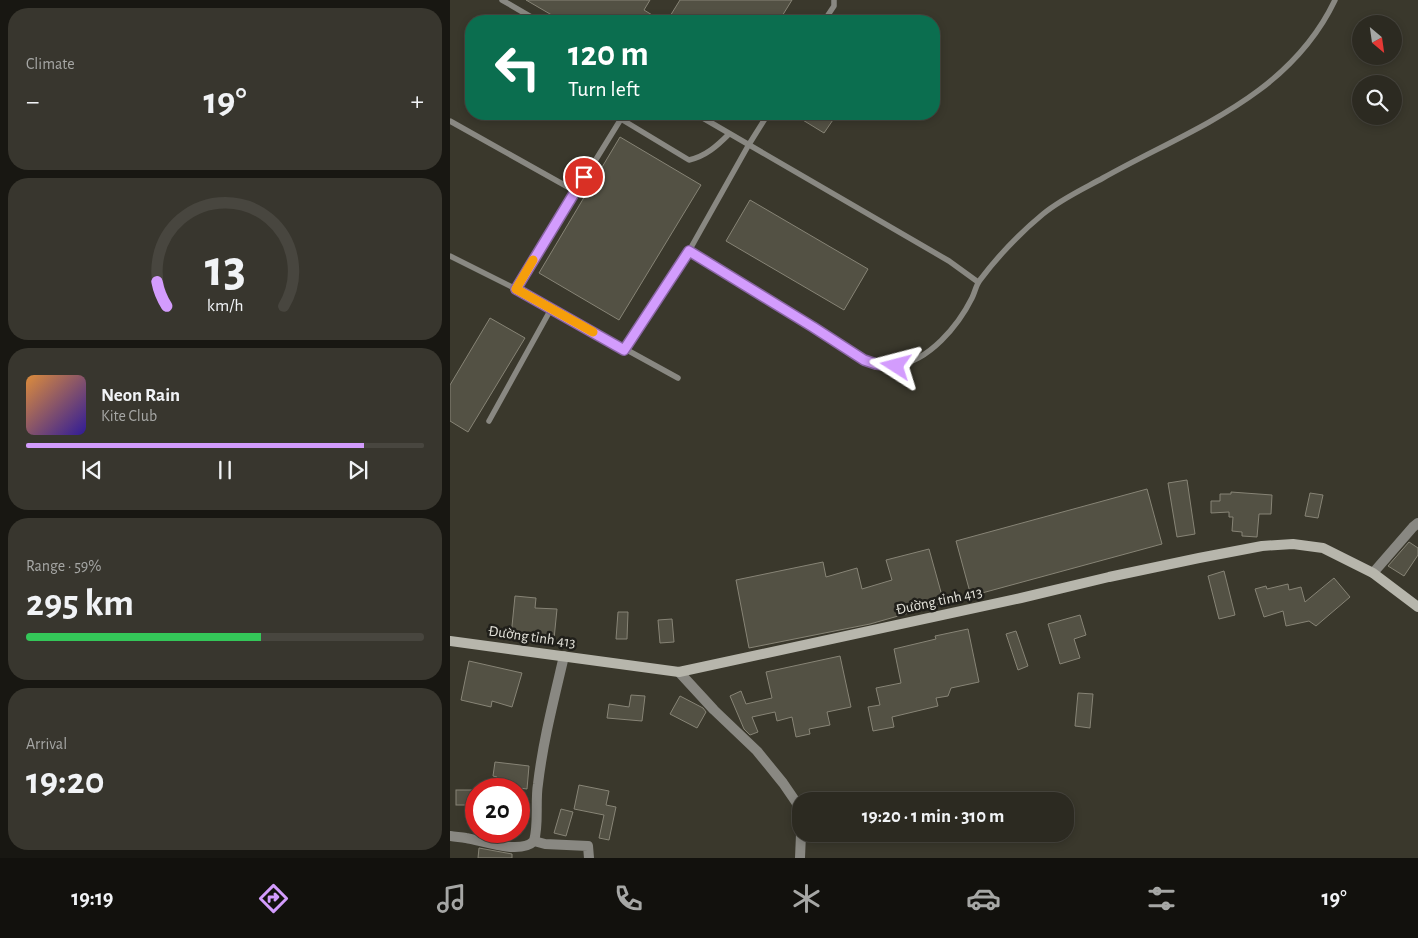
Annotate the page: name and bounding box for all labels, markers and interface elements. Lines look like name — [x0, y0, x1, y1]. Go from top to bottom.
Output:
north arrow — [1352, 15, 1402, 65]
map controls — [1352, 15, 1402, 125]
icon: left — [485, 35, 550, 100]
text: 120 m — [568, 37, 649, 72]
text: Climate — [26, 56, 75, 72]
button: search — [1352, 75, 1402, 125]
text: Turn left — [568, 78, 640, 100]
text: 19° — [203, 83, 247, 121]
text: − — [26, 88, 39, 116]
text: + — [411, 88, 424, 116]
pin — [563, 156, 605, 198]
icon: arrive — [570, 163, 598, 191]
text: 13 — [204, 243, 246, 295]
text: km/h — [207, 297, 243, 315]
position arrow — [869, 339, 921, 391]
text: Neon Rain — [101, 386, 180, 405]
text: Kite Club — [101, 408, 157, 424]
icon: previous — [78, 456, 106, 484]
icon: pause — [211, 456, 239, 484]
icon: next — [344, 456, 372, 484]
text: Range · 59% — [26, 558, 102, 574]
text: 295 km — [26, 585, 134, 623]
street label: Đường tỉnh 413 — [894, 585, 984, 617]
street label: Đường tỉnh 413 — [487, 623, 577, 651]
text: Arrival — [26, 736, 67, 752]
text: 19:20 — [26, 763, 104, 801]
speed limit sign: 20 — [465, 778, 530, 843]
text: 19:20 · 1 min · 310 m — [862, 807, 1004, 826]
icon: directions — [256, 881, 291, 916]
icon: music — [434, 881, 469, 916]
icon: phone — [611, 881, 646, 916]
icon: climate — [789, 881, 824, 916]
icon: car — [966, 881, 1001, 916]
icon: filters — [1144, 881, 1179, 916]
text: 19:19 — [71, 887, 113, 909]
text: 19° — [1322, 887, 1347, 909]

